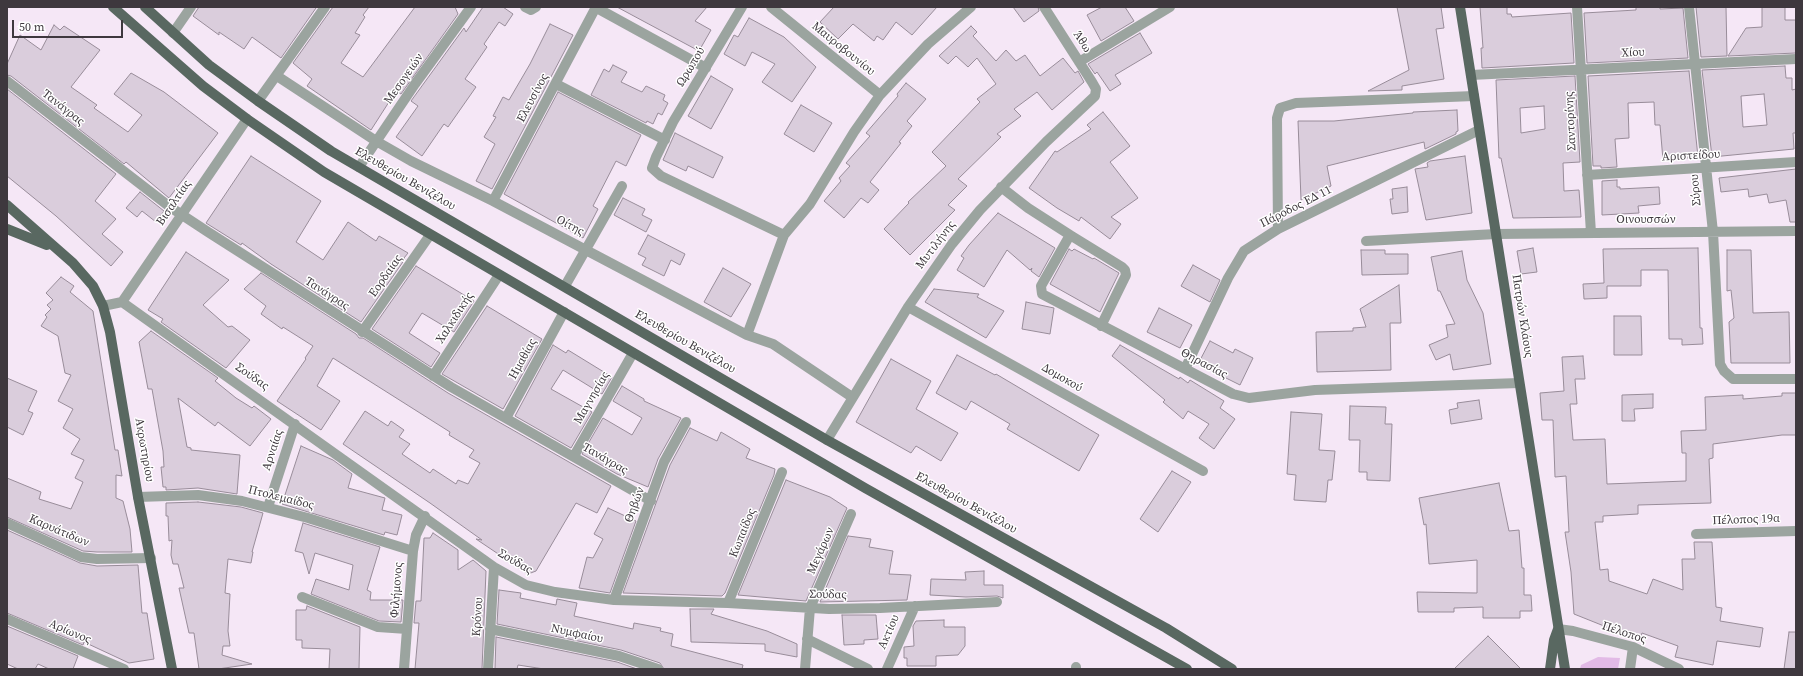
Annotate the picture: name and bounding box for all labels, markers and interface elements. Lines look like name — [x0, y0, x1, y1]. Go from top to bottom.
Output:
scale bar — [14, 12, 125, 38]
text: 50 m — [19, 19, 45, 35]
street label: Μαυροβουνίου — [809, 19, 877, 79]
street label: Άθω — [1070, 29, 1094, 55]
street label: Ωρωπού — [674, 45, 708, 89]
street label: Χίου — [1621, 45, 1645, 61]
street label: Μεσογειών — [381, 51, 427, 107]
street label: Ελευσίνος — [514, 71, 552, 125]
street label: Τανάγρας — [39, 87, 87, 129]
street label: Σαντορίνης — [1562, 91, 1580, 151]
street label: Ελευθερίου Βενιζέλου — [352, 144, 458, 214]
street label: Αριστείδου — [1661, 147, 1721, 165]
street label: Σύρου — [1687, 174, 1705, 206]
street label: Βισαλτίας — [154, 178, 194, 228]
street label: Πάροδος ΕΔ 11 — [1258, 183, 1334, 231]
street label: Οίτης — [554, 213, 586, 239]
street label: Οινουσσών — [1616, 213, 1676, 227]
street label: Μυτιλήνης — [913, 218, 959, 272]
street label: Εορδαίας — [366, 252, 406, 300]
street label: Πατρών Κλάους — [1508, 273, 1536, 359]
street label: Τανάγρας — [302, 274, 352, 314]
street label: Χαλκιδικής — [433, 290, 477, 346]
street label: Ελευθερίου Βενιζέλου — [632, 307, 738, 377]
street label: Ημαθίας — [506, 336, 540, 382]
street label: Θηρασίας — [1178, 346, 1230, 382]
street label: Σούδας — [232, 360, 272, 394]
street label: Δομοκού — [1039, 361, 1085, 395]
street label: Μαγνησίας — [571, 369, 613, 427]
street label: Ακρωτηρίου — [131, 417, 157, 483]
street label: Αρναίας — [260, 428, 286, 472]
street label: Τανάγρας — [580, 440, 630, 478]
street label: Ελευθερίου Βενιζέλου — [913, 469, 1019, 537]
street label: Πτολεμαίδος — [247, 483, 315, 513]
street label: Θηβών — [622, 485, 648, 525]
street label: Κωπαίδος — [727, 506, 759, 560]
street label: Καρυάτιδων — [27, 512, 91, 550]
street label: Πέλοπος 19α — [1712, 512, 1780, 528]
street label: Μεγάρων — [804, 525, 838, 577]
street label: Σούδας — [495, 546, 535, 578]
street label: Φιλήμονος — [388, 562, 406, 618]
street label: Σούδας — [809, 587, 847, 603]
street label: Κρόνου — [469, 597, 487, 637]
street label: Ακτίου — [875, 613, 903, 651]
street label: Αρίωνος — [47, 617, 93, 647]
street label: Πέλοπος — [1600, 619, 1648, 647]
street label: Νυμφαίου — [550, 621, 604, 647]

